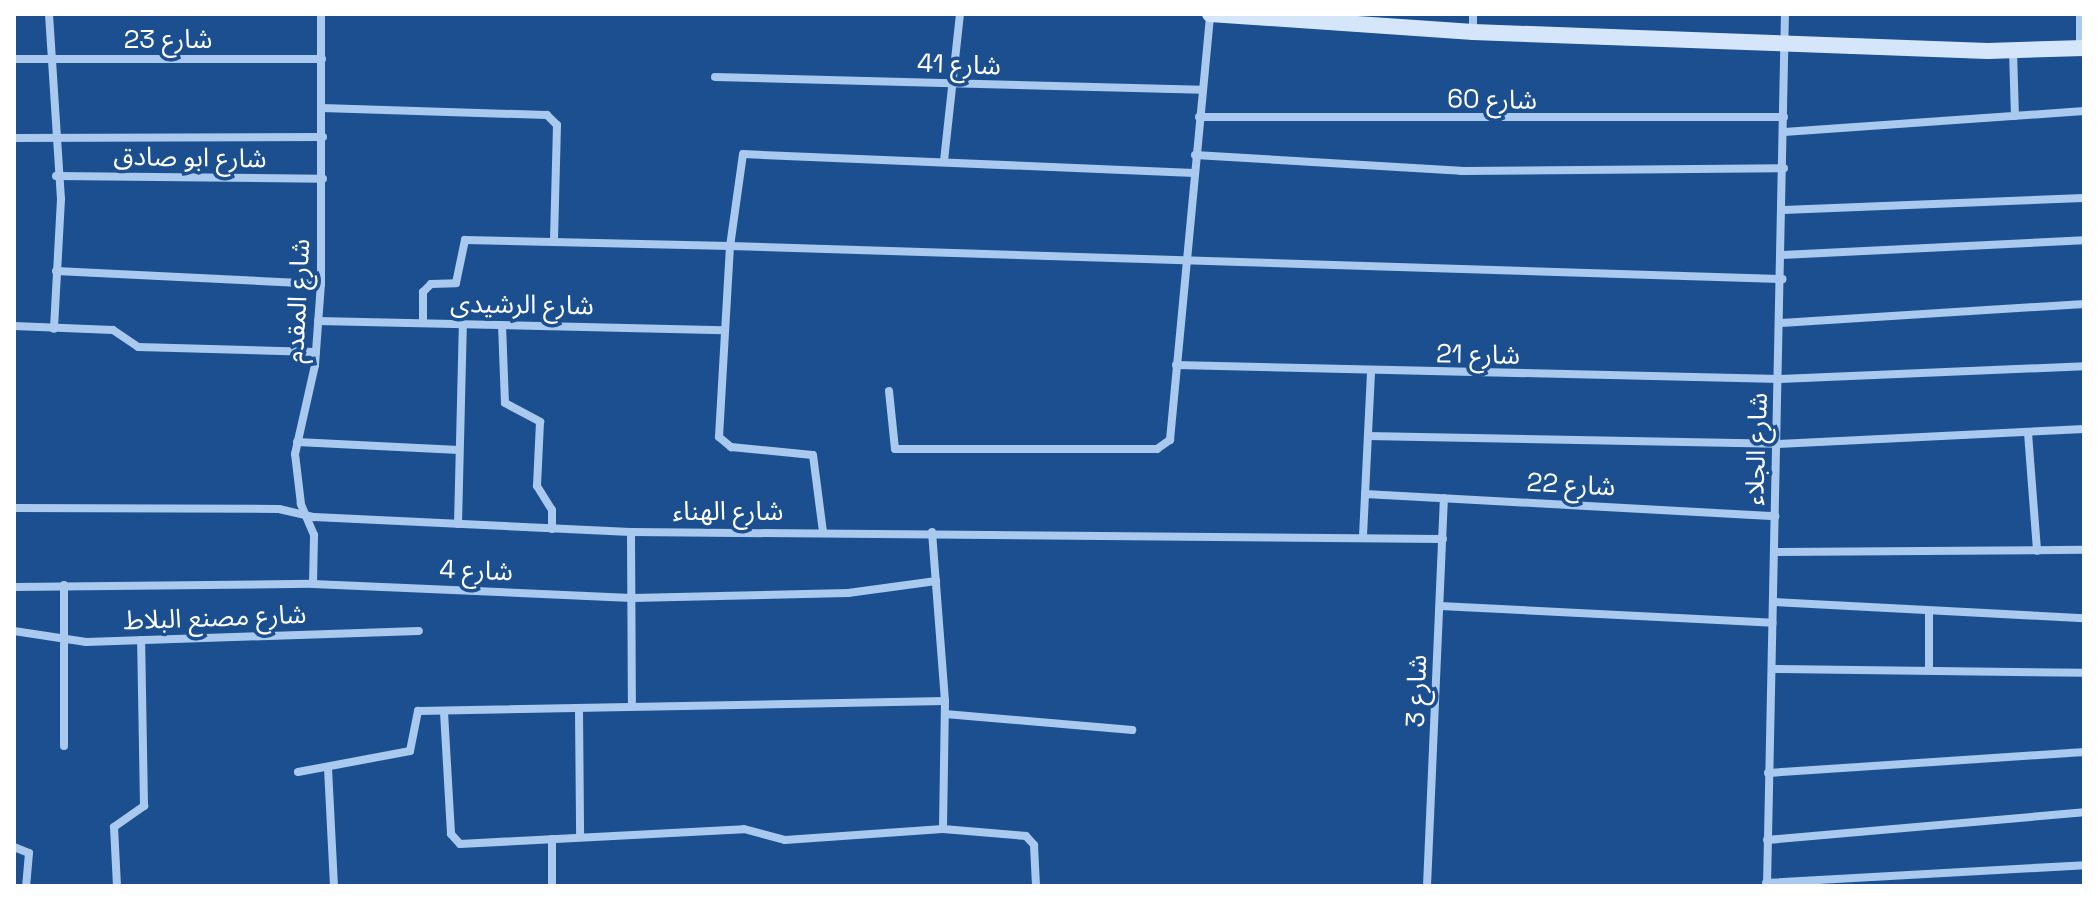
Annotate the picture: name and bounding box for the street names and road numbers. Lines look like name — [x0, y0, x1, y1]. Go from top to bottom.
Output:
street label: شارع 23 — [124, 24, 212, 56]
street label: شارع 41 — [917, 48, 1001, 82]
street label: شارع 60 — [1447, 84, 1537, 116]
street label: شارع ابو صادق — [113, 141, 267, 175]
street label: شارع المقدم — [279, 238, 317, 364]
street label: شارع الرشيدى — [450, 288, 594, 322]
street label: شارع 21 — [1436, 339, 1520, 371]
street label: شارع الجلاء — [1739, 392, 1775, 506]
street label: شارع 22 — [1526, 467, 1616, 503]
street label: شارع الهناء — [673, 496, 783, 528]
street label: شارع 4 — [439, 554, 513, 588]
street label: شارع مصنع البلاط — [123, 599, 307, 637]
street label: شارع 3 — [1400, 654, 1434, 728]

